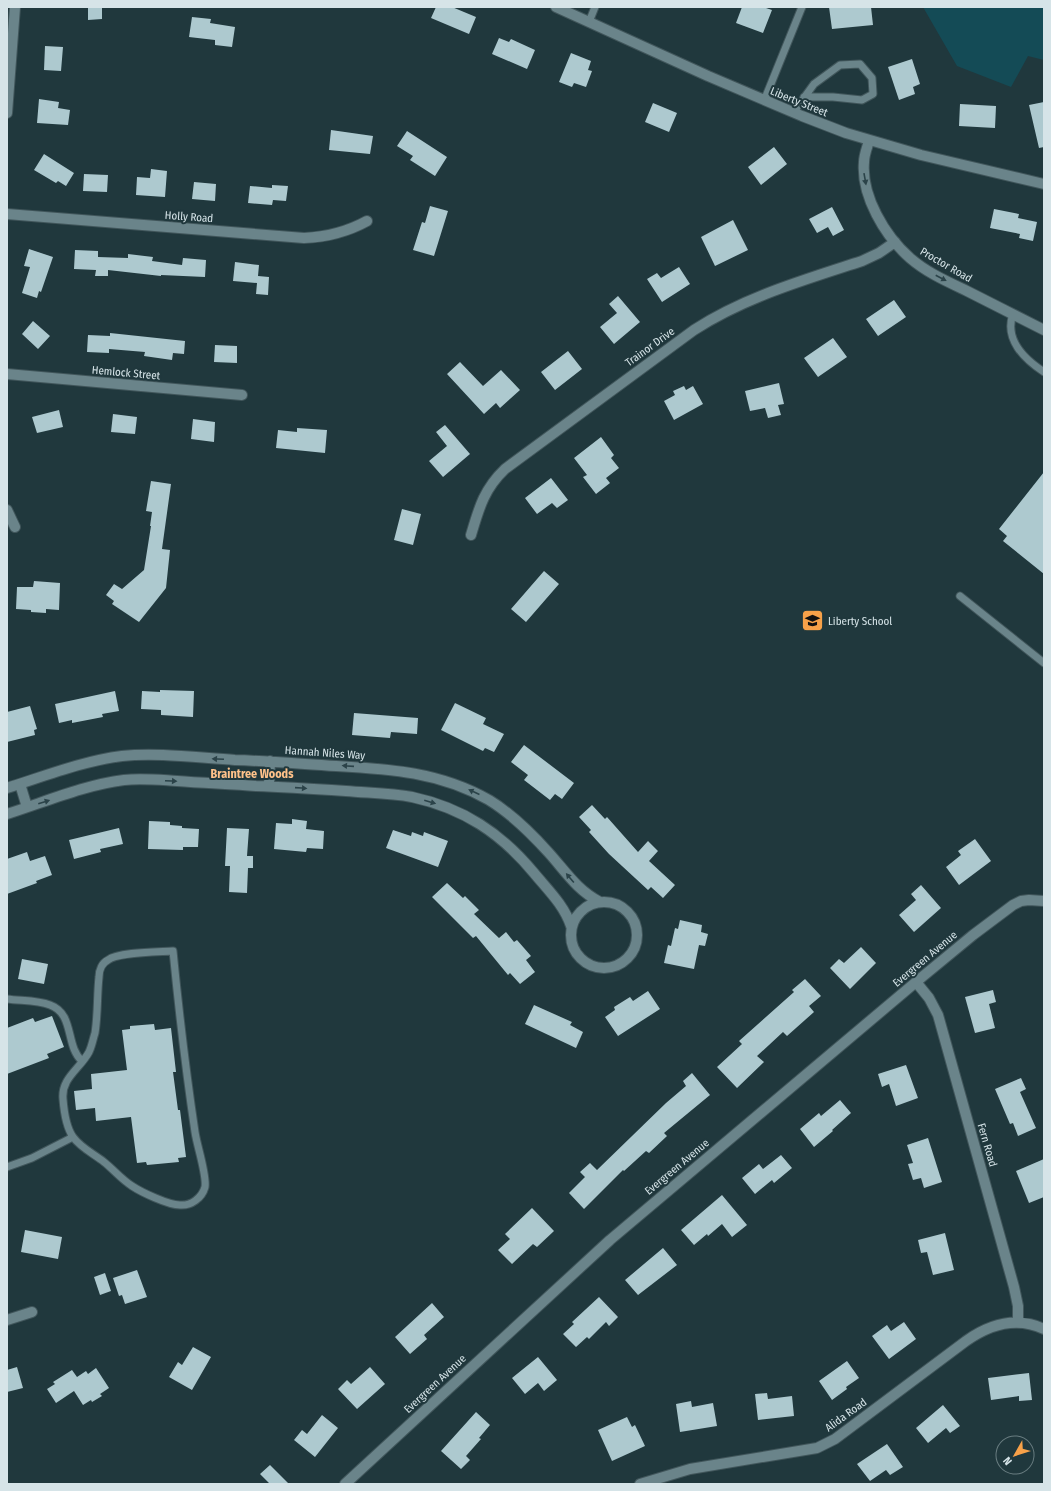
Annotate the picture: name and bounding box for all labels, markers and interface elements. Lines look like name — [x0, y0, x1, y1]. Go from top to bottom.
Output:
street label: Liberty Street — [768, 85, 830, 120]
one-way arrow — [862, 173, 868, 185]
street label: Holly Road — [164, 209, 214, 225]
street label: Proctor Road — [918, 245, 974, 285]
one-way arrow — [936, 275, 947, 281]
street label: Trainor Drive — [623, 325, 677, 369]
street label: Hemlock Street — [91, 364, 161, 383]
school or university icon: Liberty School — [799, 608, 825, 634]
place label: Liberty School — [828, 615, 892, 628]
street label: Hannah Niles Way — [284, 744, 366, 762]
one-way arrow — [212, 755, 224, 762]
one-way arrow — [342, 763, 354, 770]
district label: Braintree Woods — [211, 767, 294, 781]
one-way arrow — [165, 777, 177, 784]
one-way arrow — [295, 785, 307, 792]
one-way arrow — [468, 789, 480, 795]
one-way arrow — [39, 799, 51, 805]
one-way arrow — [424, 799, 436, 805]
one-way arrow — [566, 872, 575, 883]
street label: Evergreen Avenue — [890, 928, 960, 990]
street label: Fern Road — [975, 1122, 999, 1168]
street label: Evergreen Avenue — [642, 1136, 712, 1198]
street label: Evergreen Avenue — [401, 1352, 469, 1416]
street label: Alida Road — [823, 1396, 869, 1434]
north arrow — [995, 1435, 1035, 1475]
text: N — [1000, 1454, 1015, 1468]

